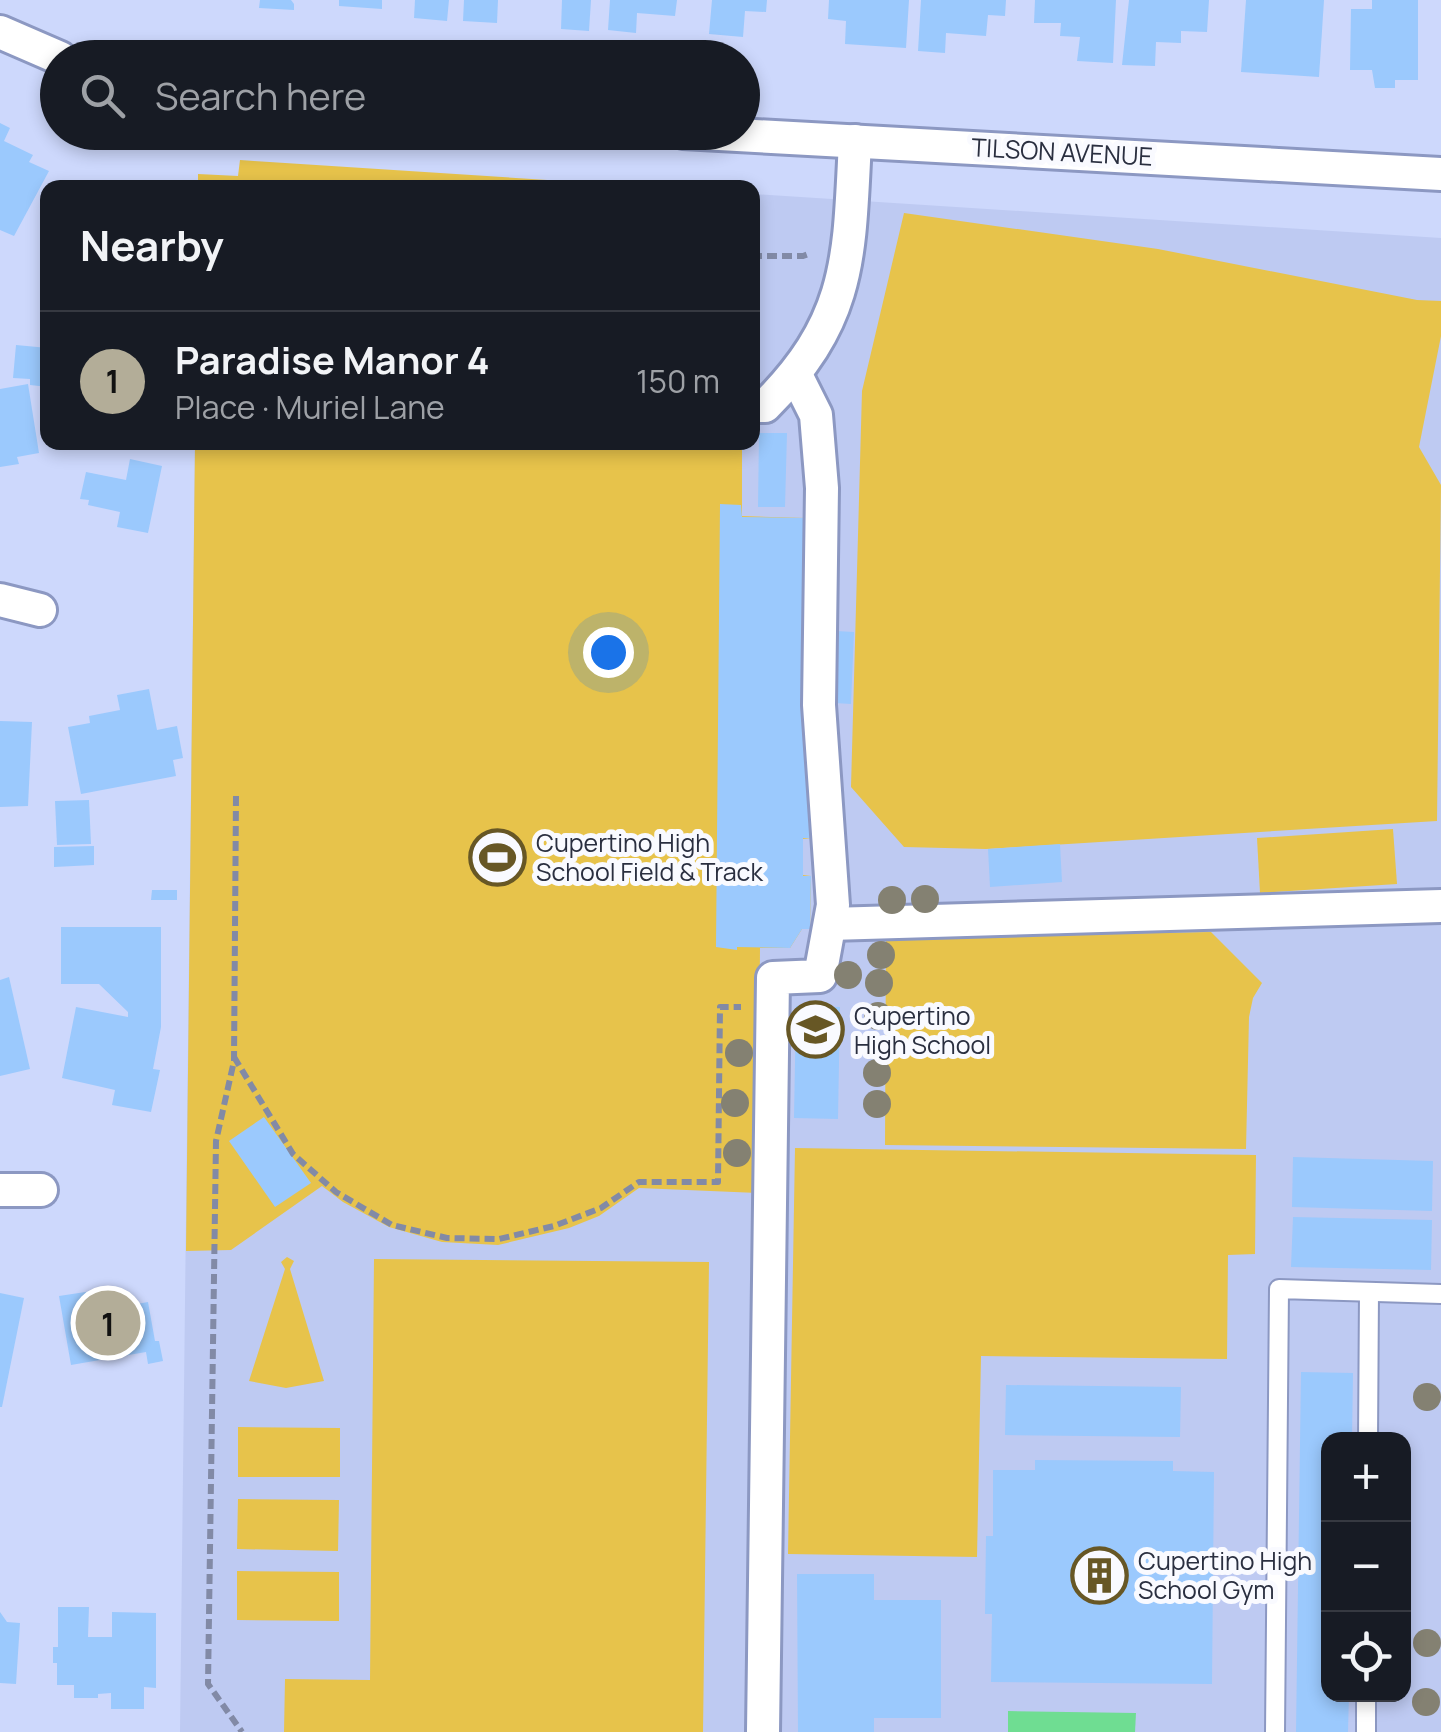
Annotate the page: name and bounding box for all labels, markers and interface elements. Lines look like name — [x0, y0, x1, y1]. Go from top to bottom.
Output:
search box — [40, 40, 760, 150]
icon: search — [75, 68, 130, 123]
text: Search here — [155, 69, 366, 121]
street label: TILSON AVENUE — [971, 129, 1154, 174]
text: Nearby — [80, 216, 224, 274]
text: Paradise Manor 4 — [175, 333, 490, 385]
text: 1 — [105, 359, 120, 403]
text: 150 m — [636, 359, 720, 403]
text: Place · Muriel Lane — [175, 385, 445, 429]
your location — [583, 627, 634, 678]
place label: Cupertino High School Field & Track — [536, 825, 763, 889]
sports icon: Cupertino High School Field & Track — [467, 827, 527, 887]
place label: Cupertino High School — [854, 998, 991, 1062]
school or university icon: Cupertino High School — [785, 1000, 845, 1060]
pin: 1 — [76, 1286, 140, 1360]
map controls — [1321, 1432, 1411, 1702]
button: + — [1321, 1432, 1411, 1522]
button: − — [1321, 1522, 1411, 1612]
place label: Cupertino High School Gym — [1138, 1543, 1312, 1607]
building icon: Cupertino High School Gym — [1069, 1545, 1129, 1605]
button: locate — [1321, 1612, 1411, 1702]

